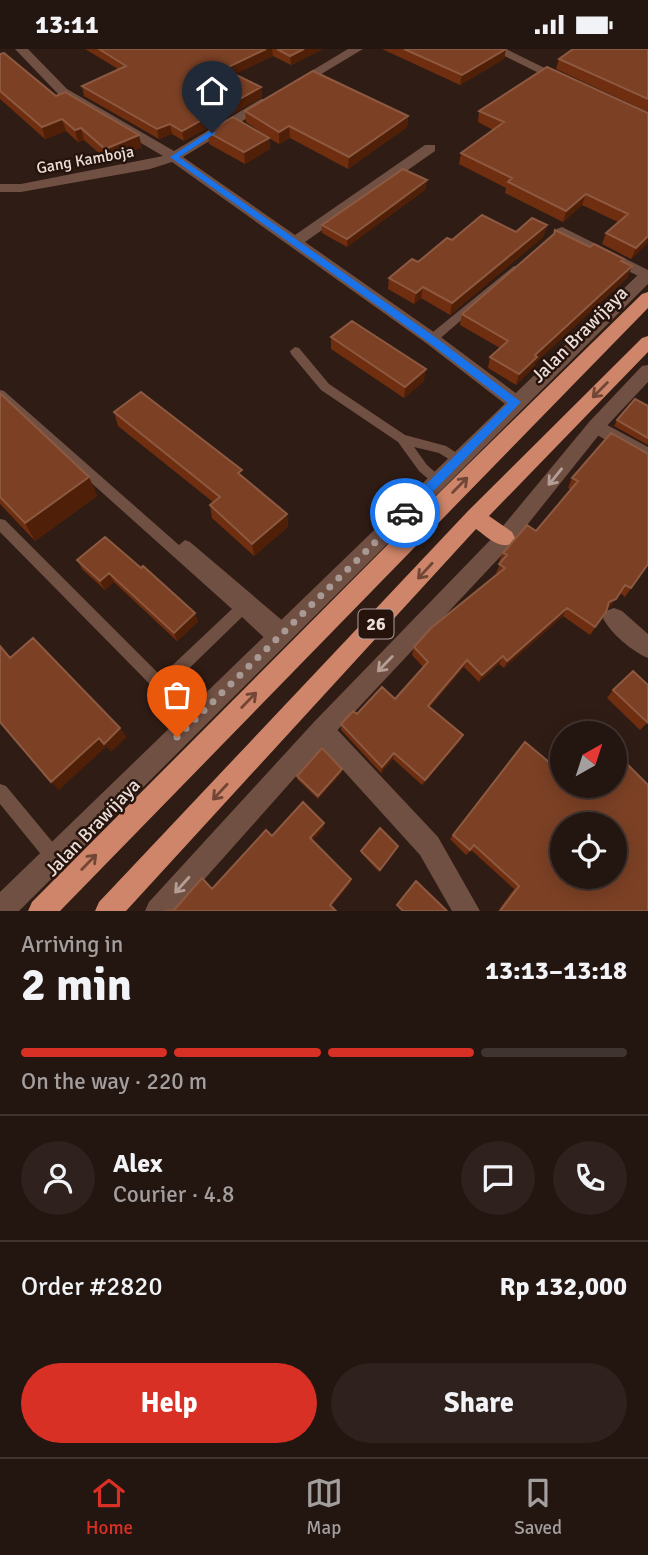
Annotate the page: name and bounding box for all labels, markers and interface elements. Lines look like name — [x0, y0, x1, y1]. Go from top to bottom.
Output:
text: 13:11 — [35, 9, 99, 41]
pin — [182, 61, 242, 133]
icon: home — [193, 72, 231, 110]
street label: Gang Kamboja — [35, 142, 136, 178]
street label: Jalan Brawijaya — [526, 281, 633, 388]
one-way arrow — [592, 382, 609, 399]
one-way arrow — [547, 468, 562, 486]
one-way arrow — [451, 477, 468, 494]
courier — [370, 478, 440, 548]
icon: car — [386, 494, 424, 532]
one-way arrow — [416, 562, 433, 579]
road number: 26 — [358, 609, 394, 639]
one-way arrow — [377, 655, 394, 672]
pin — [147, 665, 207, 737]
icon: bag — [158, 676, 196, 714]
one-way arrow — [240, 692, 257, 709]
north arrow — [550, 721, 626, 798]
map controls — [550, 721, 627, 889]
street label: Jalan Brawijaya — [40, 774, 145, 882]
one-way arrow — [212, 783, 228, 801]
button: locate — [550, 812, 627, 889]
one-way arrow — [81, 854, 98, 871]
one-way arrow — [173, 876, 190, 893]
text: Arriving in — [21, 930, 123, 959]
text: 13:13–13:18 — [485, 955, 627, 987]
text: 2 min — [21, 957, 132, 1013]
text: On the way · 220 m — [21, 1067, 207, 1096]
button: person — [21, 1141, 95, 1215]
button: chat — [461, 1141, 535, 1215]
button: phone — [553, 1141, 627, 1215]
text: Alex — [113, 1148, 163, 1180]
text: Courier · 4.8 — [113, 1180, 234, 1209]
text: Order #2820 — [21, 1271, 162, 1303]
text: Rp 132,000 — [499, 1271, 627, 1303]
button: Help — [21, 1363, 317, 1443]
button: Share — [331, 1363, 627, 1443]
tab: Home — [86, 1474, 133, 1540]
tab: Map — [305, 1474, 343, 1540]
tab: Saved — [514, 1474, 562, 1540]

